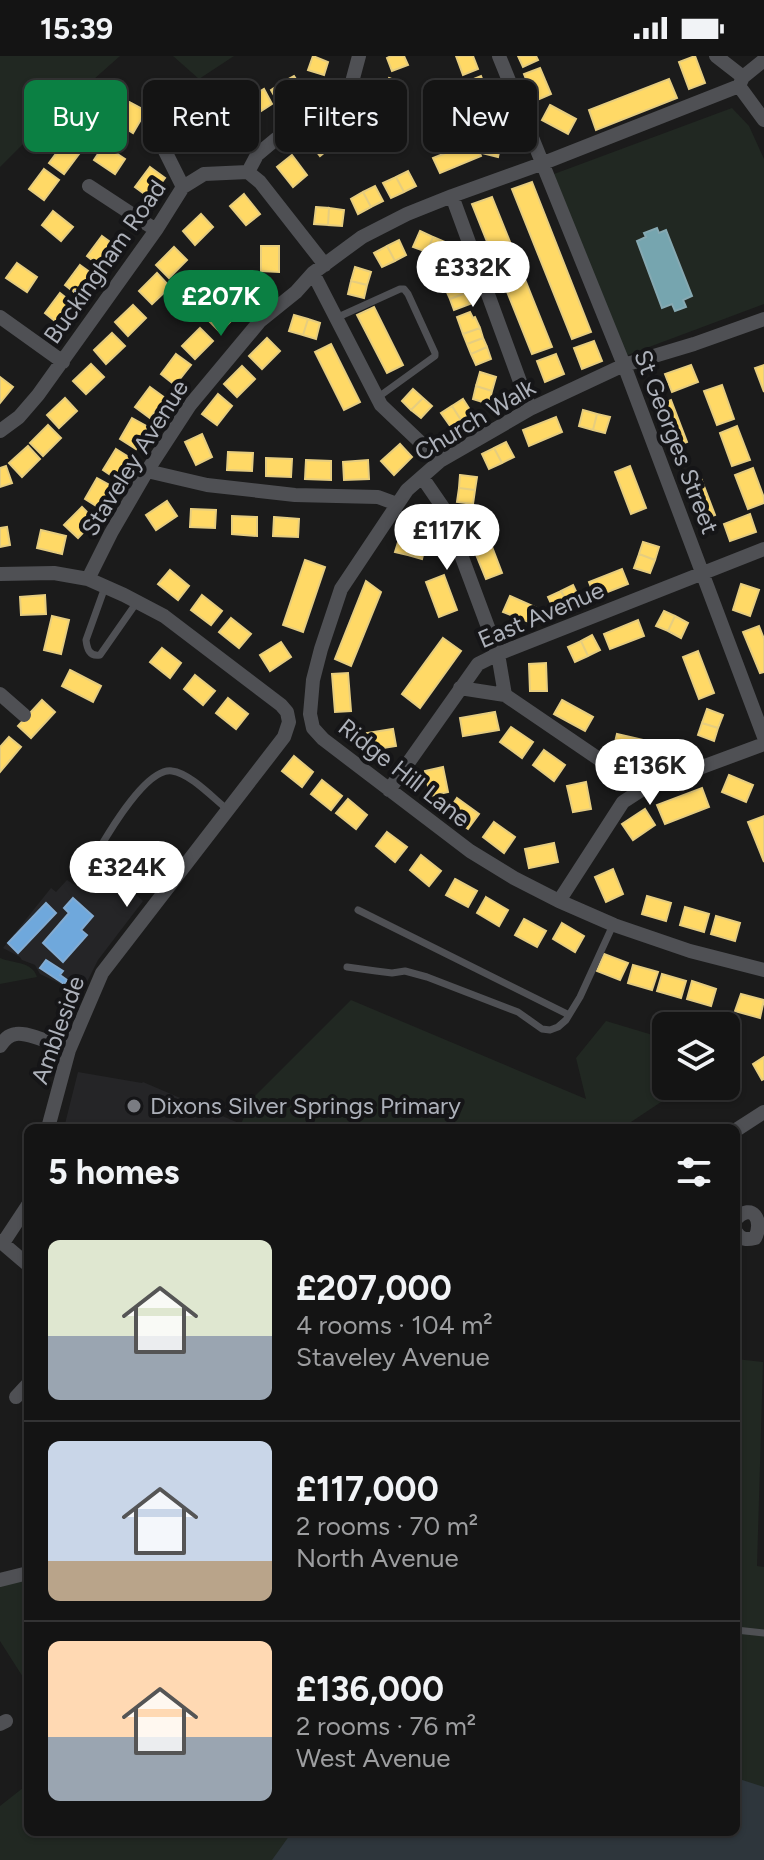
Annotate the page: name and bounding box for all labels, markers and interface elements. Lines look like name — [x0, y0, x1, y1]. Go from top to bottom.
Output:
text: 15:39 — [40, 10, 113, 47]
chip: Buy — [24, 80, 127, 152]
chip: Rent — [143, 80, 259, 152]
chip: Filters — [275, 80, 407, 152]
chip: New — [423, 80, 537, 152]
street label: Buckingham Road — [37, 174, 172, 349]
pin: £332K — [417, 241, 529, 309]
text: £332K — [435, 251, 511, 283]
pin: £207K — [165, 270, 277, 338]
text: £207K — [181, 280, 261, 312]
street label: St Georges Street — [628, 346, 725, 538]
street label: Church Walk — [409, 372, 541, 467]
street label: Staveley Avenue — [75, 374, 194, 541]
pin: £117K — [391, 504, 503, 572]
text: £117K — [412, 514, 482, 546]
street label: East Avenue — [474, 575, 608, 654]
street label: Ridge Hill Lane — [333, 712, 476, 833]
pin: £136K — [594, 739, 706, 807]
text: £136K — [613, 749, 687, 781]
pin: £324K — [71, 841, 183, 909]
text: £324K — [88, 851, 166, 883]
street label: Ambleside — [25, 972, 90, 1088]
map controls — [652, 1012, 740, 1100]
button: layers — [652, 1012, 740, 1100]
place label: Dixons Silver Springs Primary — [150, 1091, 461, 1120]
marker: Dixons Silver Springs Primary — [125, 1097, 143, 1115]
icon: filters — [672, 1150, 716, 1194]
text: 5 homes — [48, 1152, 179, 1193]
text: £207,000 — [296, 1268, 452, 1309]
icon: home — [112, 1272, 208, 1368]
text: 4 rooms · 104 m² — [296, 1309, 493, 1341]
text: Staveley Avenue — [296, 1341, 490, 1373]
text: £117,000 — [296, 1469, 439, 1510]
icon: home — [112, 1473, 208, 1569]
text: 2 rooms · 70 m² — [296, 1510, 478, 1542]
text: North Avenue — [296, 1542, 459, 1574]
text: £136,000 — [296, 1669, 444, 1710]
icon: home — [112, 1673, 208, 1769]
text: 2 rooms · 76 m² — [296, 1710, 476, 1742]
text: West Avenue — [296, 1742, 450, 1774]

